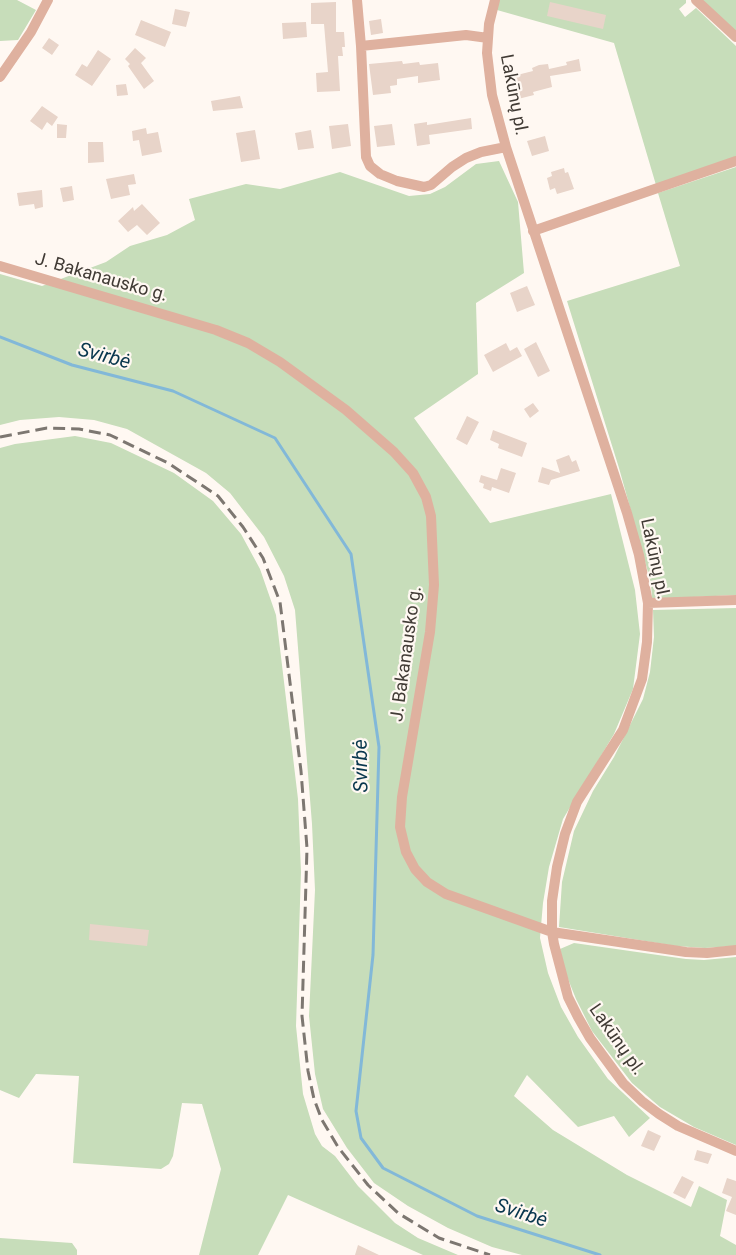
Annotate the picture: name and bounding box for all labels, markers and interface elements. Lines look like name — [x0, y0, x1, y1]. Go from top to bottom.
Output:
street label: Lakūnų pl. — [495, 53, 531, 137]
street label: J. Bakanausko g. — [32, 249, 170, 307]
water label: Svirbė — [75, 338, 133, 376]
street label: Lakūnų pl. — [635, 517, 673, 601]
street label: J. Bakanausko g. — [387, 585, 427, 723]
water label: Svirbė — [350, 739, 374, 793]
street label: Lakūnų pl. — [584, 1000, 648, 1080]
water label: Svirbė — [492, 1194, 550, 1234]

